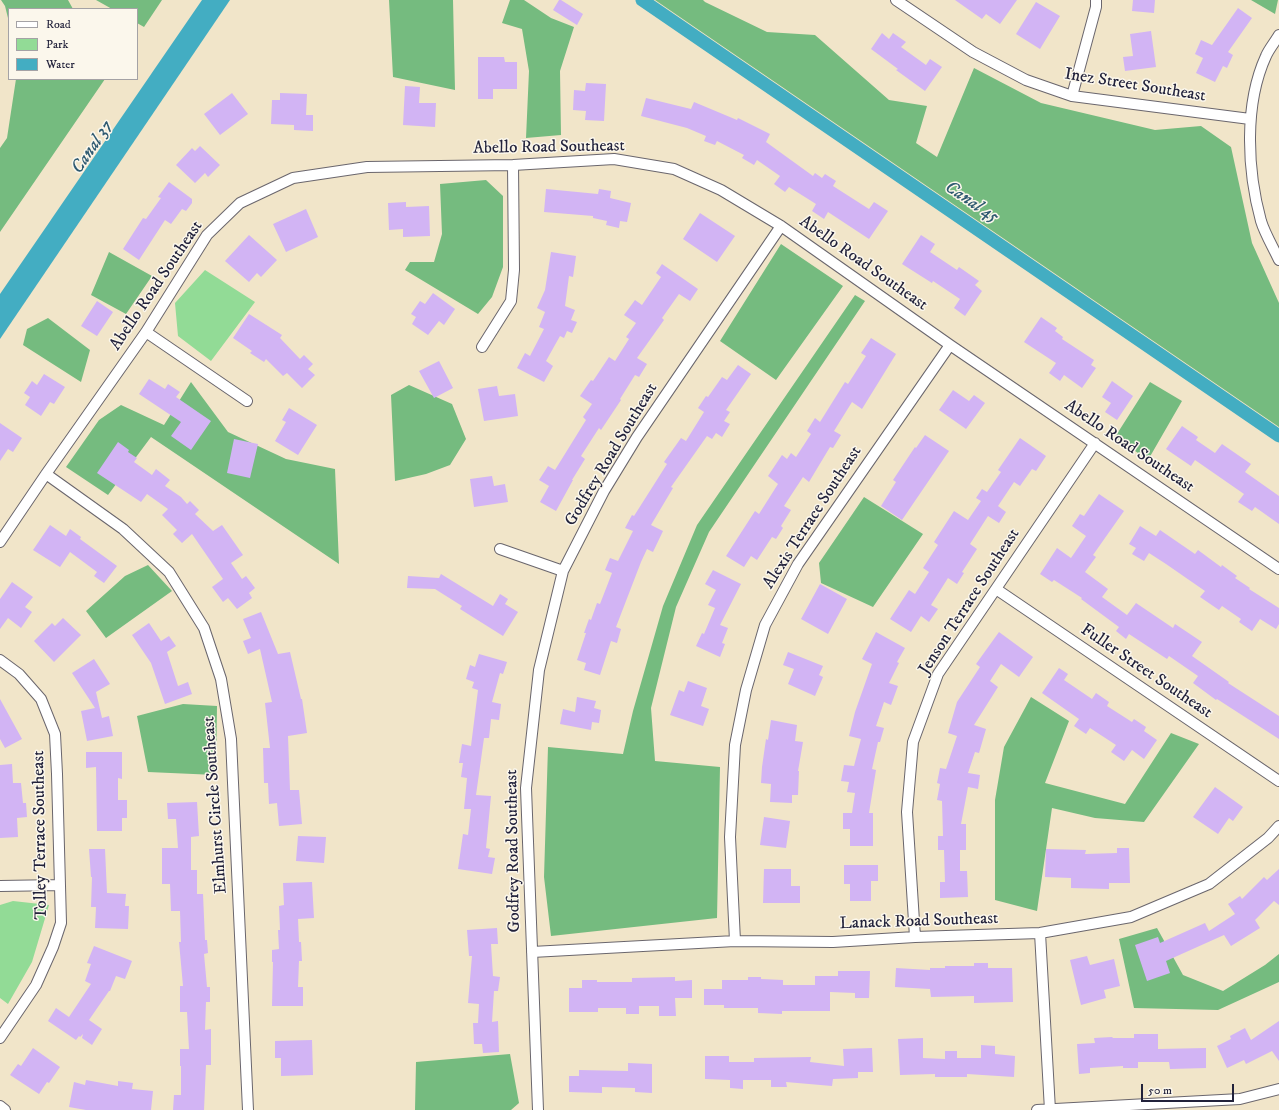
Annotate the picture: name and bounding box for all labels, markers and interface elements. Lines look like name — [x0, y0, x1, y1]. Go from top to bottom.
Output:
legend — [8, 8, 138, 80]
text: Road — [46, 17, 71, 32]
text: Park — [46, 37, 68, 52]
text: Water — [46, 57, 75, 72]
street label: Inez Street Southeast — [1063, 65, 1207, 107]
water label: Canal 37 — [68, 118, 118, 178]
street label: Abello Road Southeast — [473, 136, 625, 160]
water label: Canal 45 — [940, 177, 1002, 229]
street label: Abello Road Southeast — [795, 212, 931, 316]
street label: Abello Road Southeast — [106, 217, 208, 355]
street label: Godfrey Road Southeast — [561, 380, 663, 530]
street label: Abello Road Southeast — [1060, 396, 1198, 498]
street label: Alexis Terrace Southeast — [759, 443, 867, 593]
street label: Jenson Terrace Southeast — [915, 525, 1025, 679]
street label: Fuller Street Southeast — [1076, 620, 1216, 724]
street label: Elmhurst Circle Southeast — [200, 715, 232, 895]
street label: Tolley Terrace Southeast — [29, 750, 53, 920]
street label: Godfrey Road Southeast — [502, 769, 526, 933]
street label: Lanack Road Southeast — [839, 909, 999, 935]
scale bar — [1143, 1076, 1236, 1102]
text: 50 m — [1148, 1083, 1172, 1098]

